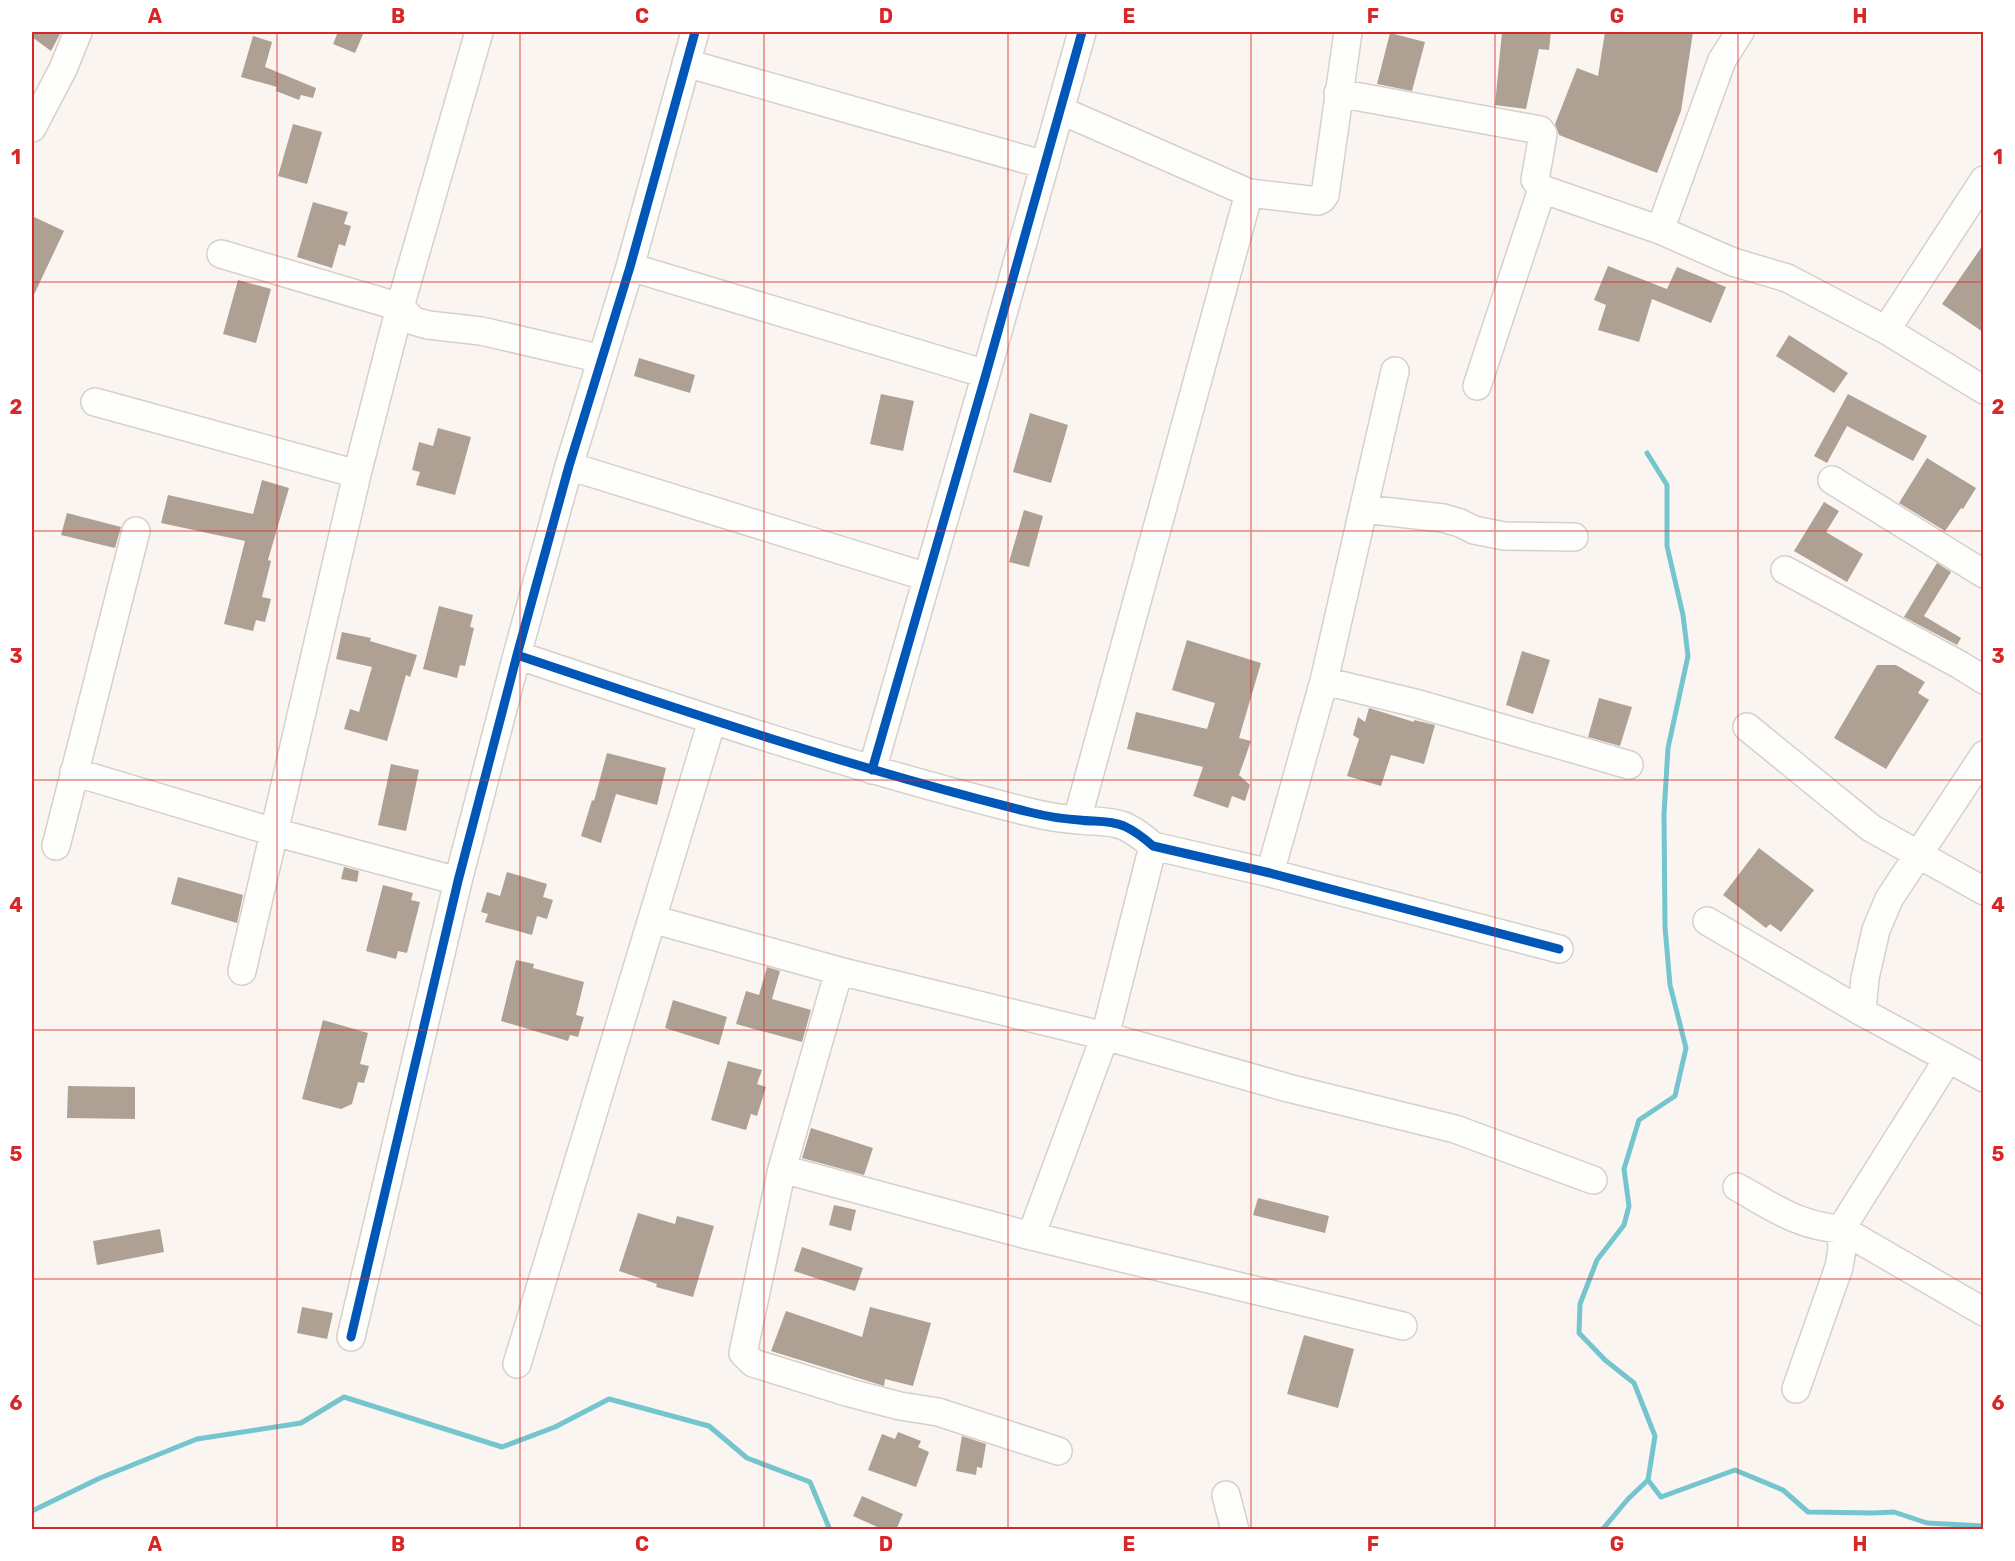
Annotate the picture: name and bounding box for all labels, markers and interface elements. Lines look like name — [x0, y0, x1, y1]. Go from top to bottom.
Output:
text: A — [148, 4, 163, 28]
text: B — [391, 4, 405, 28]
text: C — [635, 4, 649, 28]
text: D — [879, 4, 893, 28]
text: E — [1123, 4, 1135, 28]
text: F — [1367, 4, 1379, 28]
text: G — [1610, 4, 1624, 28]
text: H — [1853, 4, 1867, 28]
text: 1 — [11, 145, 21, 169]
text: 1 — [1993, 145, 2003, 169]
text: 2 — [10, 395, 23, 419]
text: 2 — [1992, 395, 2005, 419]
text: 3 — [9, 644, 23, 668]
text: 3 — [1991, 644, 2005, 668]
text: 4 — [9, 893, 23, 917]
text: 4 — [1991, 893, 2005, 917]
text: 5 — [10, 1142, 23, 1166]
text: 5 — [1992, 1142, 2005, 1166]
text: 6 — [9, 1391, 23, 1415]
text: 6 — [1991, 1391, 2005, 1415]
text: A — [148, 1532, 163, 1556]
text: B — [391, 1532, 405, 1556]
text: C — [635, 1532, 649, 1556]
text: D — [879, 1532, 893, 1556]
text: E — [1123, 1532, 1135, 1556]
text: F — [1367, 1532, 1379, 1556]
text: G — [1610, 1532, 1624, 1556]
text: H — [1853, 1532, 1867, 1556]

